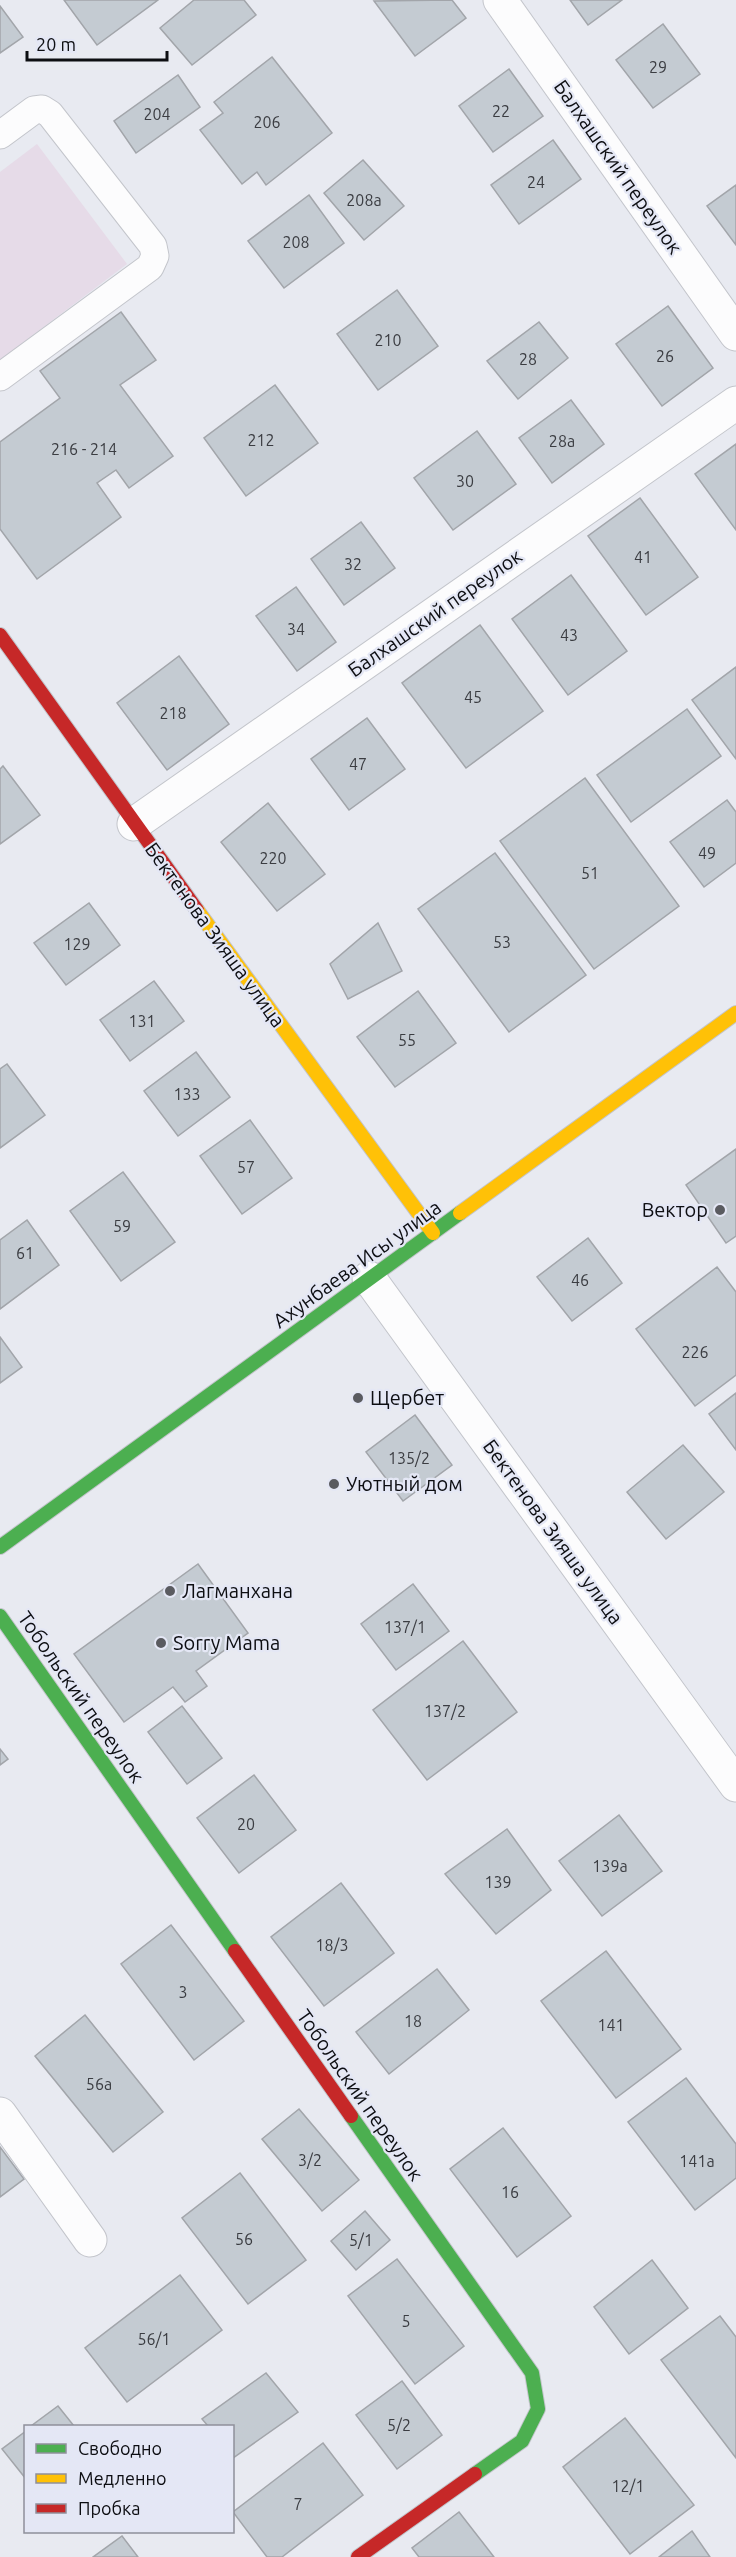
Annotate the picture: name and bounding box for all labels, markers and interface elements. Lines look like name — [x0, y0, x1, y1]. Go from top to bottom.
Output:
scale bar — [27, 24, 166, 62]
text: 20 m — [36, 34, 76, 54]
house number: 29 — [649, 58, 667, 76]
street label: Балхашский переулок — [550, 75, 687, 258]
house number: 22 — [492, 102, 510, 120]
house number: 204 — [143, 105, 171, 123]
house number: 206 — [253, 113, 281, 131]
house number: 24 — [527, 173, 545, 191]
house number: 208а — [346, 191, 382, 209]
house number: 208 — [282, 233, 310, 251]
house number: 210 — [374, 331, 402, 349]
house number: 26 — [656, 347, 674, 365]
house number: 28 — [519, 350, 537, 368]
house number: 212 — [247, 431, 275, 449]
house number: 28а — [549, 432, 575, 450]
house number: 216 - 214 — [51, 440, 117, 458]
house number: 30 — [456, 472, 474, 490]
street label: Балхашский переулок — [343, 544, 526, 681]
house number: 41 — [634, 548, 652, 566]
house number: 32 — [344, 555, 362, 573]
house number: 34 — [287, 620, 305, 638]
house number: 43 — [560, 626, 578, 644]
house number: 45 — [464, 688, 482, 706]
house number: 218 — [159, 704, 187, 722]
house number: 47 — [349, 755, 367, 773]
street label: Бектенова Зияша улица — [141, 838, 290, 1031]
house number: 49 — [698, 844, 716, 862]
house number: 220 — [259, 849, 287, 867]
house number: 51 — [581, 864, 599, 882]
house number: 53 — [493, 933, 511, 951]
house number: 129 — [63, 935, 91, 953]
house number: 131 — [128, 1012, 156, 1030]
house number: 55 — [398, 1031, 416, 1049]
house number: 133 — [173, 1085, 201, 1103]
house number: 57 — [237, 1158, 255, 1176]
street label: Ахунбаева Исы улица — [268, 1195, 445, 1332]
place label: Вектор — [642, 1198, 708, 1221]
marker: Вектор — [713, 1203, 727, 1217]
house number: 59 — [113, 1217, 131, 1235]
house number: 61 — [16, 1244, 34, 1262]
house number: 46 — [571, 1271, 589, 1289]
house number: 226 — [681, 1343, 709, 1361]
place label: Щербет — [370, 1386, 444, 1409]
marker: Щербет — [351, 1391, 365, 1405]
street label: Бектенова Зияша улица — [479, 1435, 628, 1628]
house number: 135/2 — [388, 1449, 430, 1467]
place label: Уютный дом — [346, 1472, 463, 1495]
marker: Уютный дом — [327, 1477, 341, 1491]
place label: Лагманхана — [182, 1579, 293, 1602]
marker: Лагманхана — [163, 1584, 177, 1598]
street label: Тобольский переулок — [14, 1607, 149, 1787]
house number: 137/1 — [384, 1618, 426, 1636]
place label: Sorry Mama — [173, 1631, 280, 1654]
marker: Sorry Mama — [154, 1636, 168, 1650]
house number: 137/2 — [424, 1702, 466, 1720]
house number: 20 — [237, 1815, 255, 1833]
house number: 139а — [592, 1857, 628, 1875]
house number: 139 — [484, 1873, 512, 1891]
house number: 18/3 — [316, 1936, 348, 1954]
house number: 3 — [178, 1983, 188, 2001]
street label: Тобольский переулок — [293, 2005, 428, 2185]
house number: 18 — [404, 2012, 422, 2030]
house number: 141 — [597, 2016, 625, 2034]
house number: 56а — [86, 2075, 112, 2093]
house number: 3/2 — [298, 2151, 322, 2169]
house number: 141а — [679, 2152, 715, 2170]
house number: 16 — [501, 2183, 519, 2201]
house number: 56 — [235, 2230, 253, 2248]
house number: 5/1 — [349, 2231, 373, 2249]
house number: 5 — [401, 2312, 411, 2330]
house number: 56/1 — [138, 2330, 170, 2348]
house number: 5/2 — [387, 2416, 411, 2434]
legend — [24, 2425, 234, 2533]
text: Свободно — [78, 2438, 162, 2458]
text: Медленно — [78, 2468, 167, 2488]
house number: 12/1 — [612, 2477, 644, 2495]
house number: 7 — [293, 2495, 303, 2513]
text: Пробка — [78, 2498, 141, 2518]

